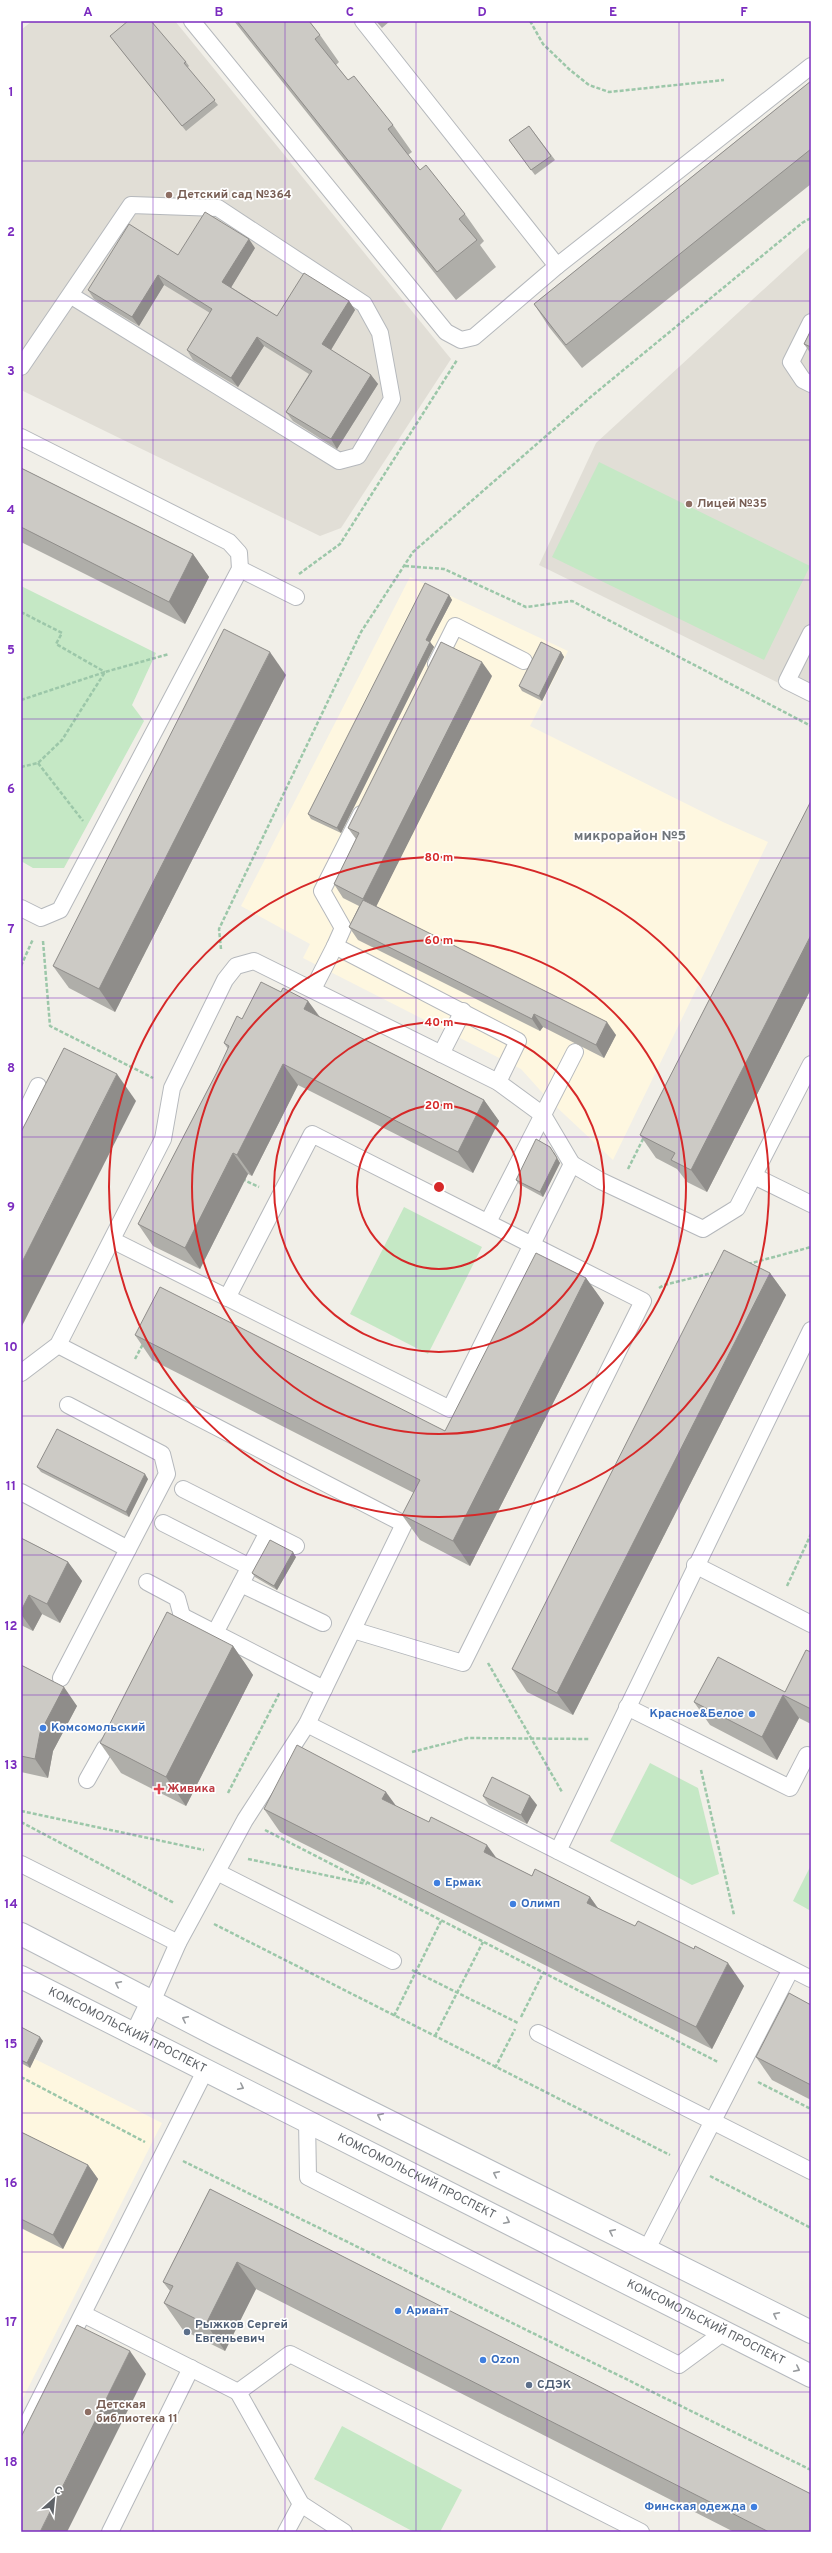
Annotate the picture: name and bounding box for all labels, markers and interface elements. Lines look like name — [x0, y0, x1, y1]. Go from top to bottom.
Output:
text: A — [83, 5, 93, 21]
text: B — [215, 5, 224, 21]
text: C — [346, 5, 354, 21]
text: D — [477, 5, 487, 21]
text: E — [609, 5, 617, 21]
text: F — [740, 5, 748, 21]
text: 1 — [8, 85, 14, 101]
place label: Детский сад №364 — [177, 187, 292, 203]
marker: Детский сад №364 — [164, 190, 174, 200]
text: 2 — [7, 225, 15, 241]
text: 3 — [7, 364, 15, 380]
place label: Лицей №35 — [697, 496, 767, 512]
marker: Лицей №35 — [684, 499, 694, 509]
text: 4 — [7, 503, 15, 519]
text: 5 — [7, 643, 15, 659]
text: 6 — [7, 782, 15, 798]
district label: микрорайон №5 — [574, 828, 686, 845]
text: 80 m — [425, 850, 453, 866]
text: 7 — [8, 922, 15, 938]
text: 60 m — [425, 933, 453, 949]
text: 40 m — [424, 1015, 454, 1031]
text: 8 — [7, 1061, 15, 1077]
text: 20 m — [425, 1098, 453, 1114]
centre of rings — [432, 1180, 446, 1194]
text: 9 — [7, 1200, 15, 1216]
text: 10 — [4, 1340, 18, 1356]
text: 11 — [6, 1479, 16, 1495]
text: 12 — [4, 1619, 18, 1635]
place label: Красное&Белое — [649, 1706, 744, 1722]
marker: Красное&Белое — [747, 1709, 757, 1719]
place label: Комсомольский — [51, 1720, 146, 1736]
marker: Комсомольский — [38, 1723, 48, 1733]
text: 13 — [5, 1758, 18, 1774]
place label: Живика — [167, 1781, 215, 1797]
marker: Живика — [154, 1784, 164, 1794]
place label: Ермак — [445, 1875, 481, 1891]
marker: Ермак — [432, 1878, 442, 1888]
place label: Олимп — [521, 1896, 560, 1912]
text: 14 — [4, 1897, 18, 1913]
marker: Олимп — [508, 1899, 518, 1909]
one-way arrow — [114, 1981, 122, 1989]
street label: КОМСОМОЛЬСКИЙ ПРОСПЕКТ — [45, 1984, 209, 2077]
one-way arrow — [182, 2016, 190, 2024]
text: 15 — [4, 2037, 18, 2053]
one-way arrow — [237, 2082, 244, 2090]
one-way arrow — [376, 2113, 384, 2121]
street label: КОМСОМОЛЬСКИЙ ПРОСПЕКТ — [335, 2130, 498, 2223]
one-way arrow — [493, 2171, 500, 2179]
text: 16 — [4, 2176, 18, 2192]
one-way arrow — [502, 2217, 510, 2224]
one-way arrow — [609, 2229, 617, 2236]
street label: КОМСОМОЛЬСКИЙ ПРОСПЕКТ — [624, 2276, 787, 2369]
place label: Ариант — [406, 2303, 449, 2319]
marker: Ариант — [393, 2306, 403, 2316]
one-way arrow — [773, 2312, 781, 2320]
text: 17 — [5, 2315, 17, 2331]
place label: Рыжков Сергей Евгеньевич — [195, 2317, 288, 2347]
marker: Рыжков Сергей Евгеньевич — [182, 2327, 192, 2337]
place label: Ozon — [491, 2352, 520, 2368]
marker: Ozon — [478, 2355, 488, 2365]
one-way arrow — [793, 2364, 801, 2372]
place label: СДЭК — [537, 2377, 572, 2393]
marker: СДЭК — [524, 2380, 534, 2390]
place label: Детская библиотека 11 — [96, 2397, 178, 2427]
marker: Детская библиотека 11 — [83, 2407, 93, 2417]
text: 18 — [4, 2455, 18, 2471]
north arrow — [34, 2479, 74, 2519]
text: С — [52, 2483, 64, 2499]
place label: Финская одежда — [645, 2499, 746, 2515]
marker: Финская одежда — [749, 2502, 759, 2512]

